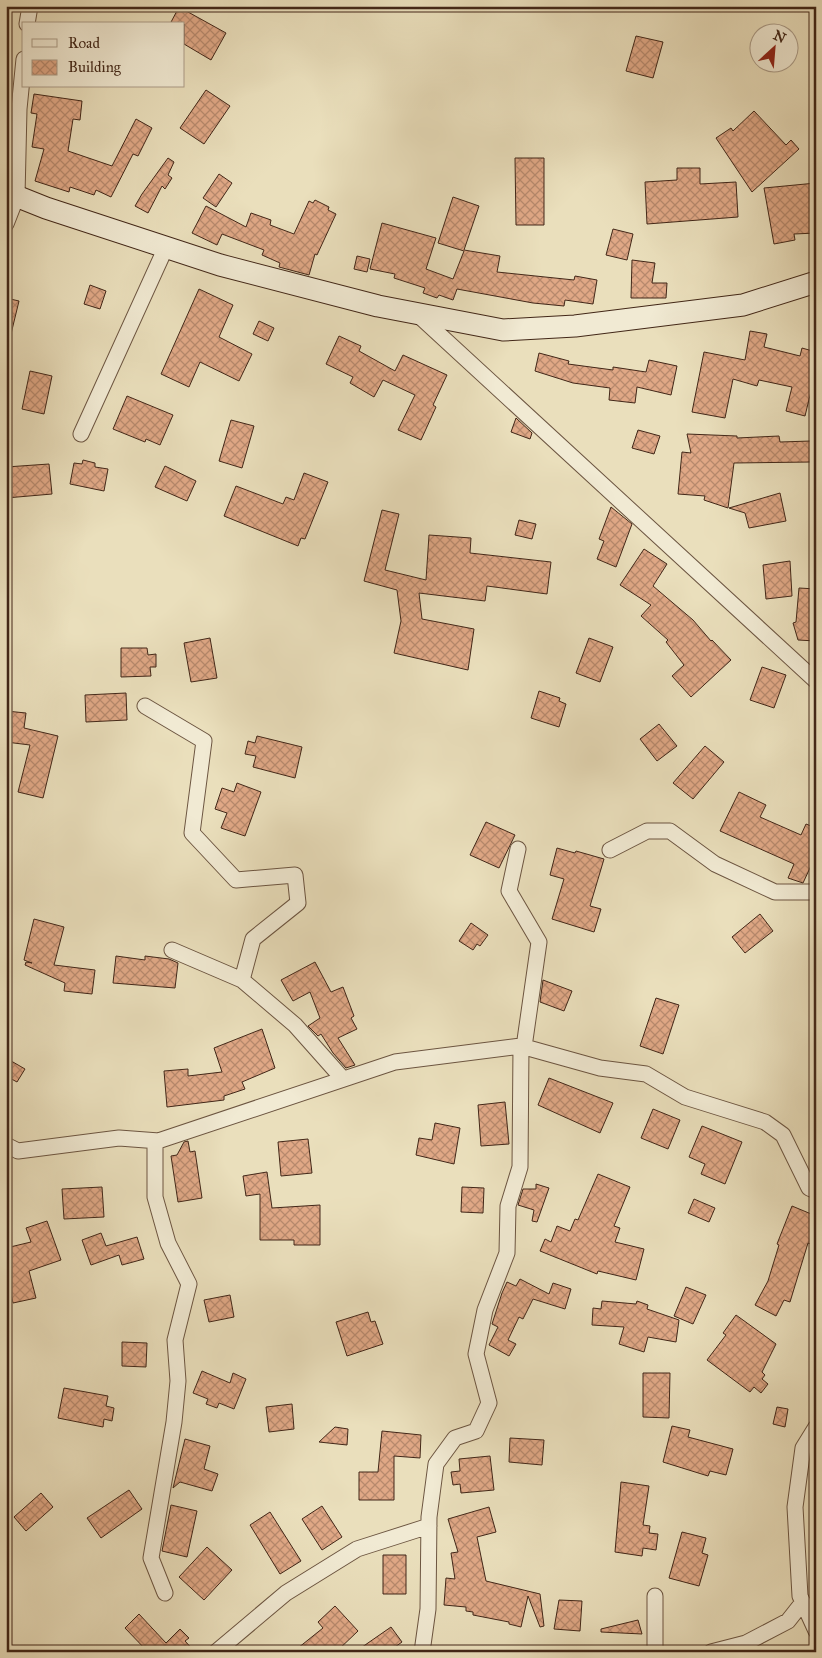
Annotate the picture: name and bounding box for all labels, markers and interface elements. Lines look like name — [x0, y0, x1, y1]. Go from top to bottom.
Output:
legend — [22, 22, 185, 88]
north arrow — [750, 22, 800, 72]
text: N — [770, 27, 789, 47]
text: Road — [68, 34, 100, 52]
text: Building — [68, 58, 122, 76]

